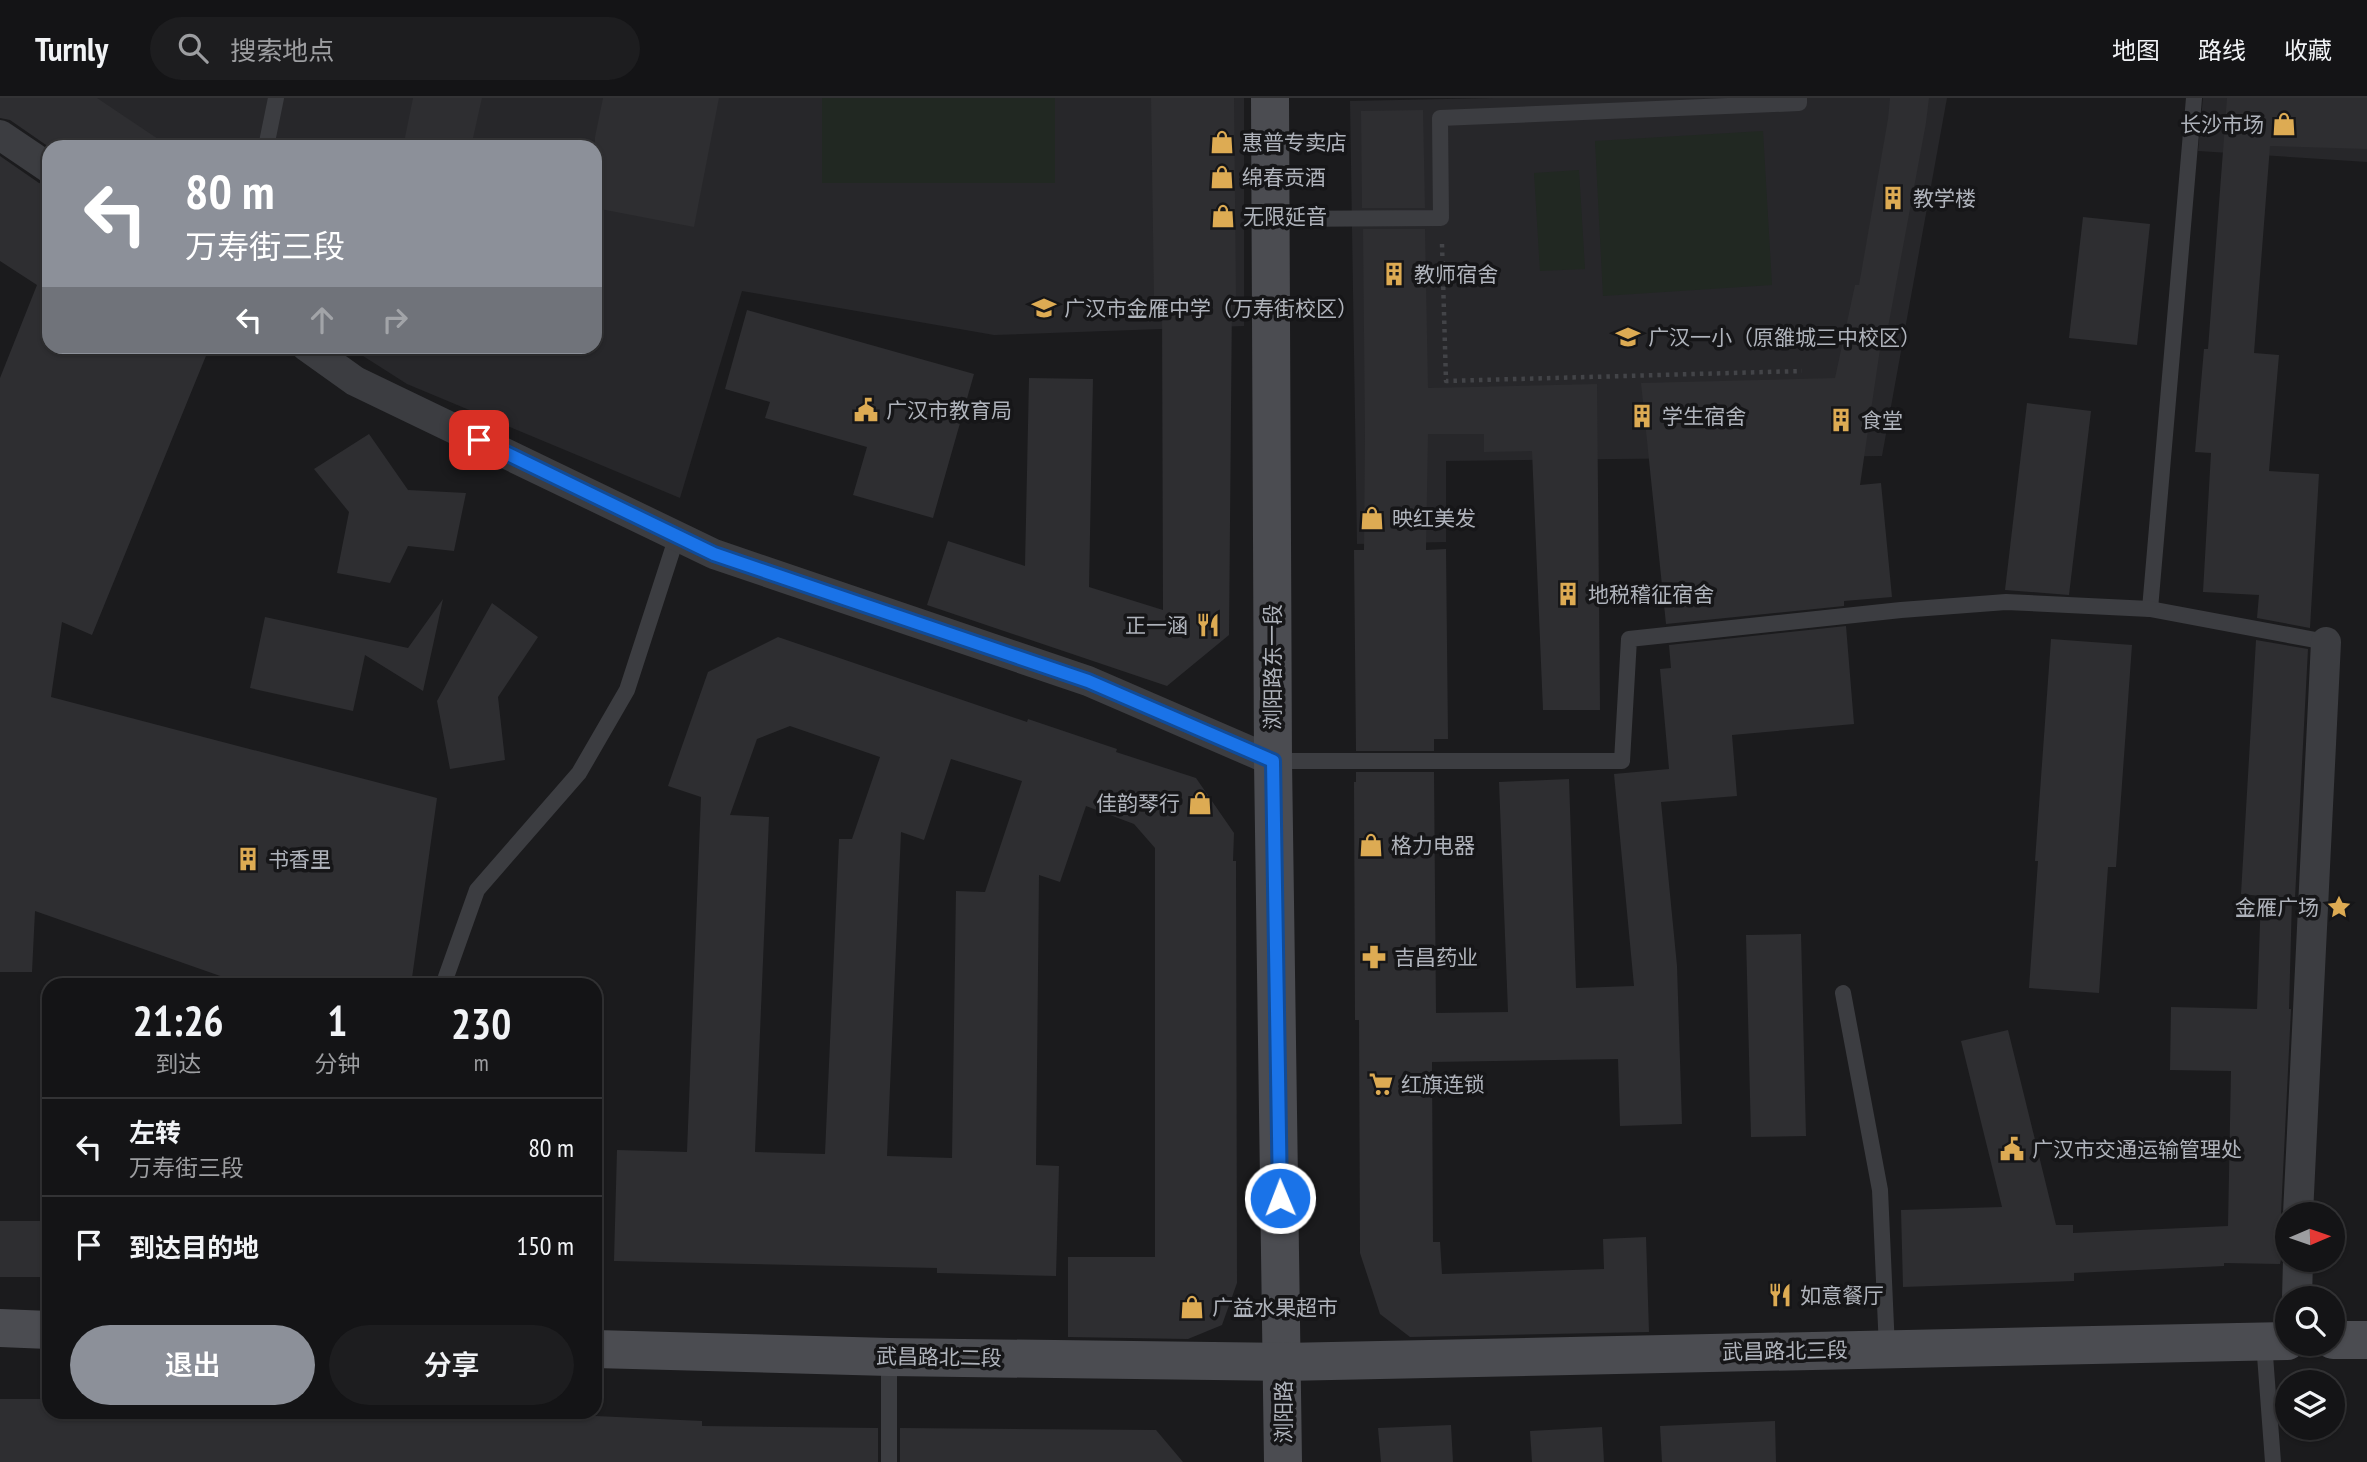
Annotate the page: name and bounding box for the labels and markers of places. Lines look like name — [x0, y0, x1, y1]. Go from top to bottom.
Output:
shop icon: 长沙市场 — [2270, 110, 2298, 138]
place label: 长沙市场 — [2180, 111, 2264, 138]
shop icon: 惠普专卖店 — [1208, 128, 1236, 156]
place label: 惠普专卖店 — [1242, 129, 1347, 156]
shop icon: 绵春贡酒 — [1208, 163, 1236, 191]
place label: 绵春贡酒 — [1242, 164, 1326, 191]
building icon: 教学楼 — [1879, 184, 1907, 212]
place label: 教学楼 — [1913, 185, 1976, 212]
shop icon: 无限延音 — [1209, 202, 1237, 230]
place label: 无限延音 — [1243, 203, 1327, 230]
building icon: 教师宿舍 — [1380, 260, 1408, 288]
place label: 教师宿舍 — [1414, 261, 1498, 288]
school or university icon: 广汉市金雁中学（万寿街校区） — [1030, 294, 1058, 322]
place label: 广汉市金雁中学（万寿街校区） — [1064, 295, 1358, 322]
school or university icon: 广汉一小（原雒城三中校区） — [1614, 323, 1642, 351]
place label: 广汉一小（原雒城三中校区） — [1648, 324, 1921, 351]
public building icon: 广汉市教育局 — [852, 396, 880, 424]
place label: 广汉市教育局 — [886, 397, 1012, 424]
building icon: 学生宿舍 — [1628, 402, 1656, 430]
place label: 学生宿舍 — [1662, 403, 1746, 430]
building icon: 食堂 — [1827, 406, 1855, 434]
place label: 食堂 — [1861, 407, 1903, 434]
pin — [449, 410, 509, 470]
shop icon: 映红美发 — [1358, 504, 1386, 532]
place label: 映红美发 — [1392, 505, 1476, 532]
building icon: 地税稽征宿舍 — [1554, 580, 1582, 608]
place label: 地税稽征宿舍 — [1588, 581, 1714, 608]
restaurant icon: 正一涵 — [1194, 611, 1222, 639]
place label: 正一涵 — [1125, 612, 1188, 639]
shop icon: 佳韵琴行 — [1186, 789, 1214, 817]
place label: 佳韵琴行 — [1096, 790, 1180, 817]
shop icon: 格力电器 — [1357, 831, 1385, 859]
place label: 格力电器 — [1391, 832, 1475, 859]
building icon: 书香里 — [234, 845, 262, 873]
place label: 书香里 — [268, 846, 331, 873]
place icon: 金雁广场 — [2325, 893, 2353, 921]
place label: 金雁广场 — [2235, 894, 2319, 921]
pharmacy icon: 吉昌药业 — [1360, 943, 1388, 971]
place label: 吉昌药业 — [1394, 944, 1478, 971]
supermarket icon: 红旗连锁 — [1367, 1070, 1395, 1098]
place label: 红旗连锁 — [1401, 1071, 1485, 1098]
public building icon: 广汉市交通运输管理处 — [1998, 1135, 2026, 1163]
place label: 广汉市交通运输管理处 — [2032, 1136, 2242, 1163]
restaurant icon: 如意餐厅 — [1766, 1281, 1794, 1309]
place label: 如意餐厅 — [1800, 1282, 1884, 1309]
shop icon: 广益水果超市 — [1178, 1293, 1206, 1321]
place label: 广益水果超市 — [1212, 1294, 1338, 1321]

